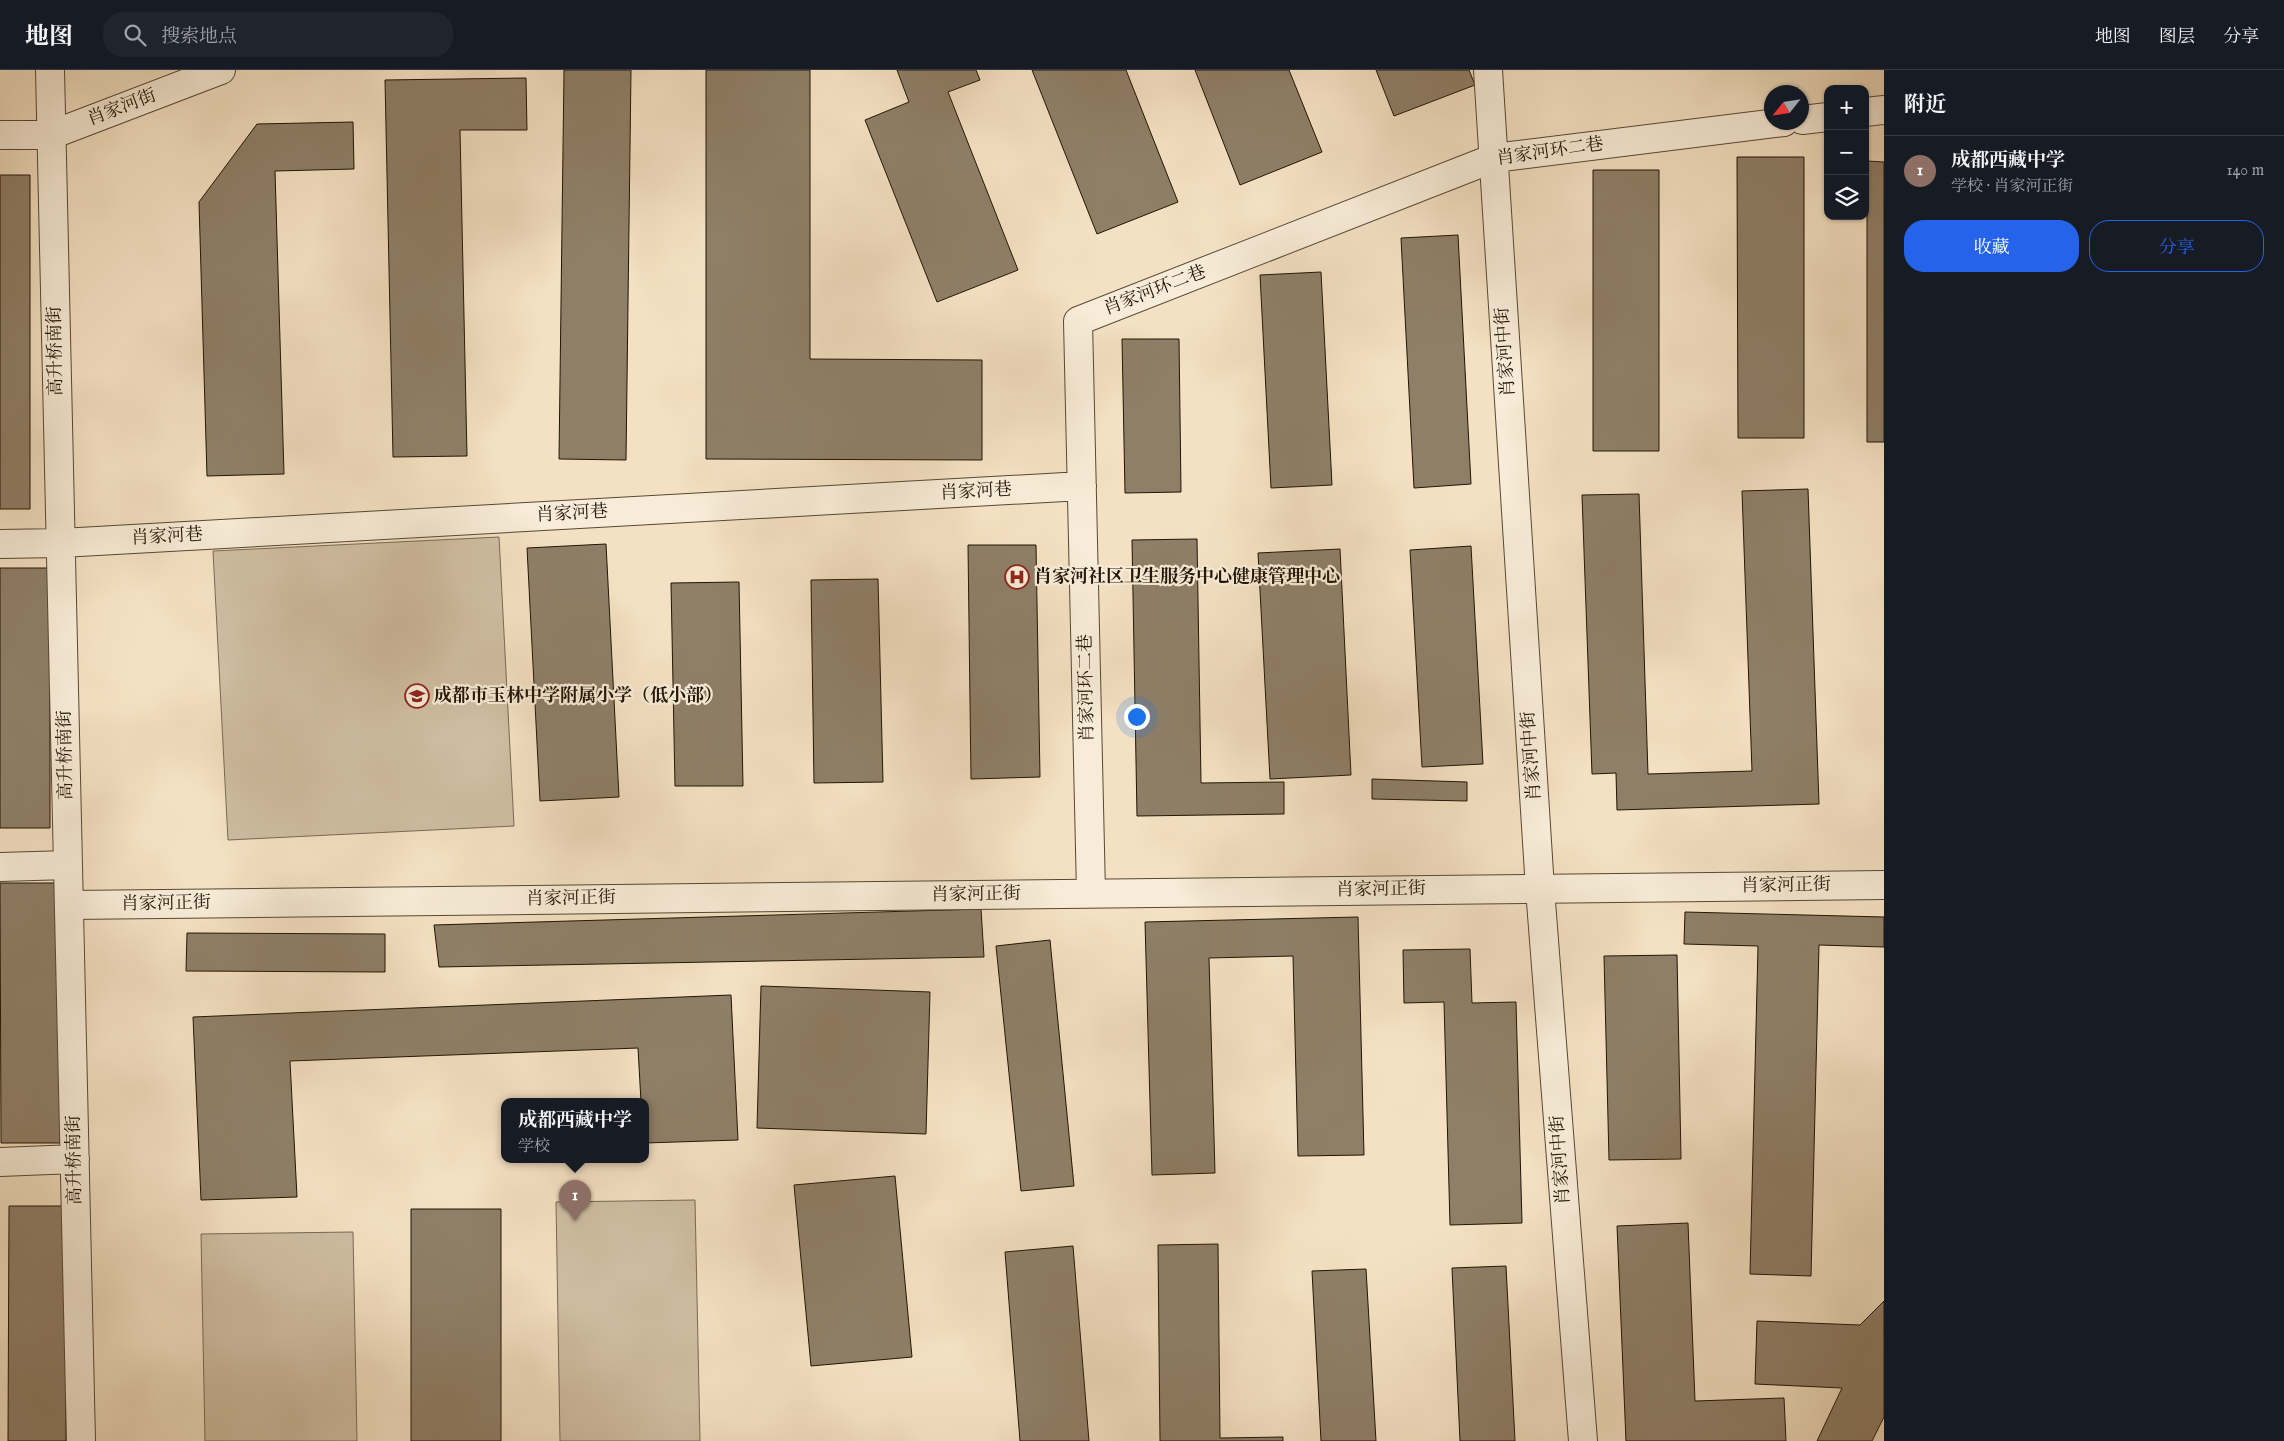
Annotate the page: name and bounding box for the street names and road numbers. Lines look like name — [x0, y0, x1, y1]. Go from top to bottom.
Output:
street label: 肖家河街 — [84, 84, 160, 132]
street label: 肖家河环二巷 — [1495, 133, 1605, 171]
street label: 肖家河环二巷 — [1100, 261, 1210, 321]
street label: 高升桥南街 — [44, 306, 68, 396]
street label: 肖家河中街 — [1491, 306, 1521, 398]
street label: 肖家河巷 — [939, 479, 1013, 505]
street label: 肖家河巷 — [535, 501, 609, 527]
street label: 肖家河巷 — [130, 524, 204, 550]
street label: 肖家河环二巷 — [1075, 634, 1099, 742]
street label: 高升桥南街 — [54, 710, 78, 800]
street label: 肖家河中街 — [1517, 710, 1547, 802]
street label: 肖家河正街 — [1741, 874, 1831, 898]
street label: 肖家河正街 — [1336, 878, 1426, 902]
street label: 肖家河正街 — [931, 883, 1021, 907]
street label: 肖家河正街 — [526, 887, 616, 911]
street label: 肖家河正街 — [121, 892, 211, 916]
street label: 肖家河中街 — [1546, 1114, 1576, 1206]
street label: 高升桥南街 — [63, 1115, 87, 1205]

